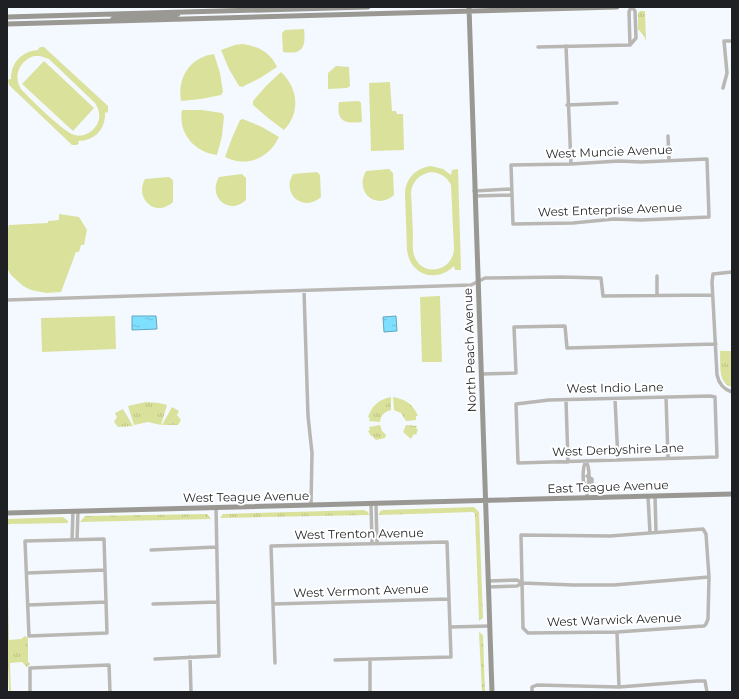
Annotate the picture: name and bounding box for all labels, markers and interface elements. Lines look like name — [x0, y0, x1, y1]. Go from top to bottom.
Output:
street label: West Muncie Avenue — [545, 142, 673, 161]
street label: West Enterprise Avenue — [538, 199, 682, 220]
street label: North Peach Avenue — [460, 288, 479, 412]
street label: West Indio Lane — [566, 379, 664, 396]
street label: West Derbyshire Lane — [552, 440, 684, 459]
street label: East Teague Avenue — [547, 477, 669, 496]
street label: West Teague Avenue — [183, 488, 309, 505]
street label: West Trenton Avenue — [294, 525, 424, 542]
street label: West Vermont Avenue — [293, 581, 429, 600]
street label: West Warwick Avenue — [546, 610, 682, 629]

